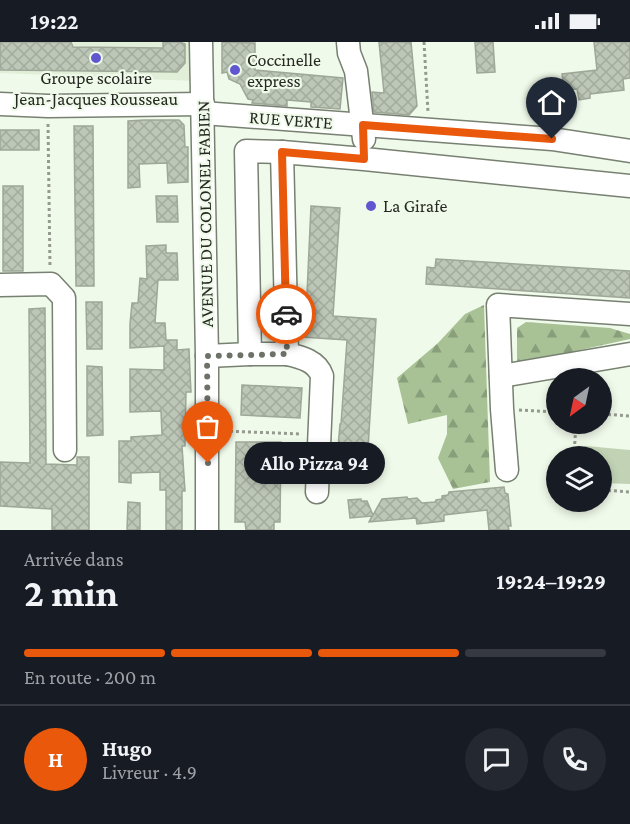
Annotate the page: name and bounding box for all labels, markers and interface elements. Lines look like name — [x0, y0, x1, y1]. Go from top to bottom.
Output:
text: 19:22 — [30, 9, 78, 34]
place label: Coccinelle express — [247, 50, 321, 91]
marker: Groupe scolaire Jean-Jacques Rousseau — [89, 51, 103, 65]
marker: Coccinelle express — [228, 63, 242, 77]
place label: Groupe scolaire Jean-Jacques Rousseau — [12, 68, 179, 109]
pin — [526, 77, 577, 139]
icon: home — [535, 86, 568, 119]
street label: AVENUE DU COLONEL FABIEN — [193, 100, 217, 328]
street label: RUE VERTE — [249, 107, 334, 133]
place label: La Girafe — [383, 196, 447, 216]
marker: La Girafe — [364, 199, 378, 213]
courier — [256, 284, 316, 344]
icon: car — [270, 298, 303, 331]
north arrow — [546, 368, 612, 434]
map controls — [546, 368, 612, 512]
pin — [182, 401, 233, 463]
icon: bag — [191, 410, 224, 443]
callout: Allo Pizza 94 — [244, 442, 385, 484]
button: layers — [546, 446, 612, 512]
text: Allo Pizza 94 — [261, 452, 368, 474]
text: Arrivée dans — [24, 548, 124, 570]
text: 19:24–19:29 — [496, 569, 606, 594]
text: 2 min — [24, 571, 118, 614]
text: En route · 200 m — [24, 666, 156, 688]
button: chat — [465, 728, 528, 791]
button: phone — [543, 728, 606, 791]
text: Hugo — [102, 736, 152, 761]
text: H — [48, 747, 63, 772]
text: Livreur · 4.9 — [102, 761, 197, 783]

